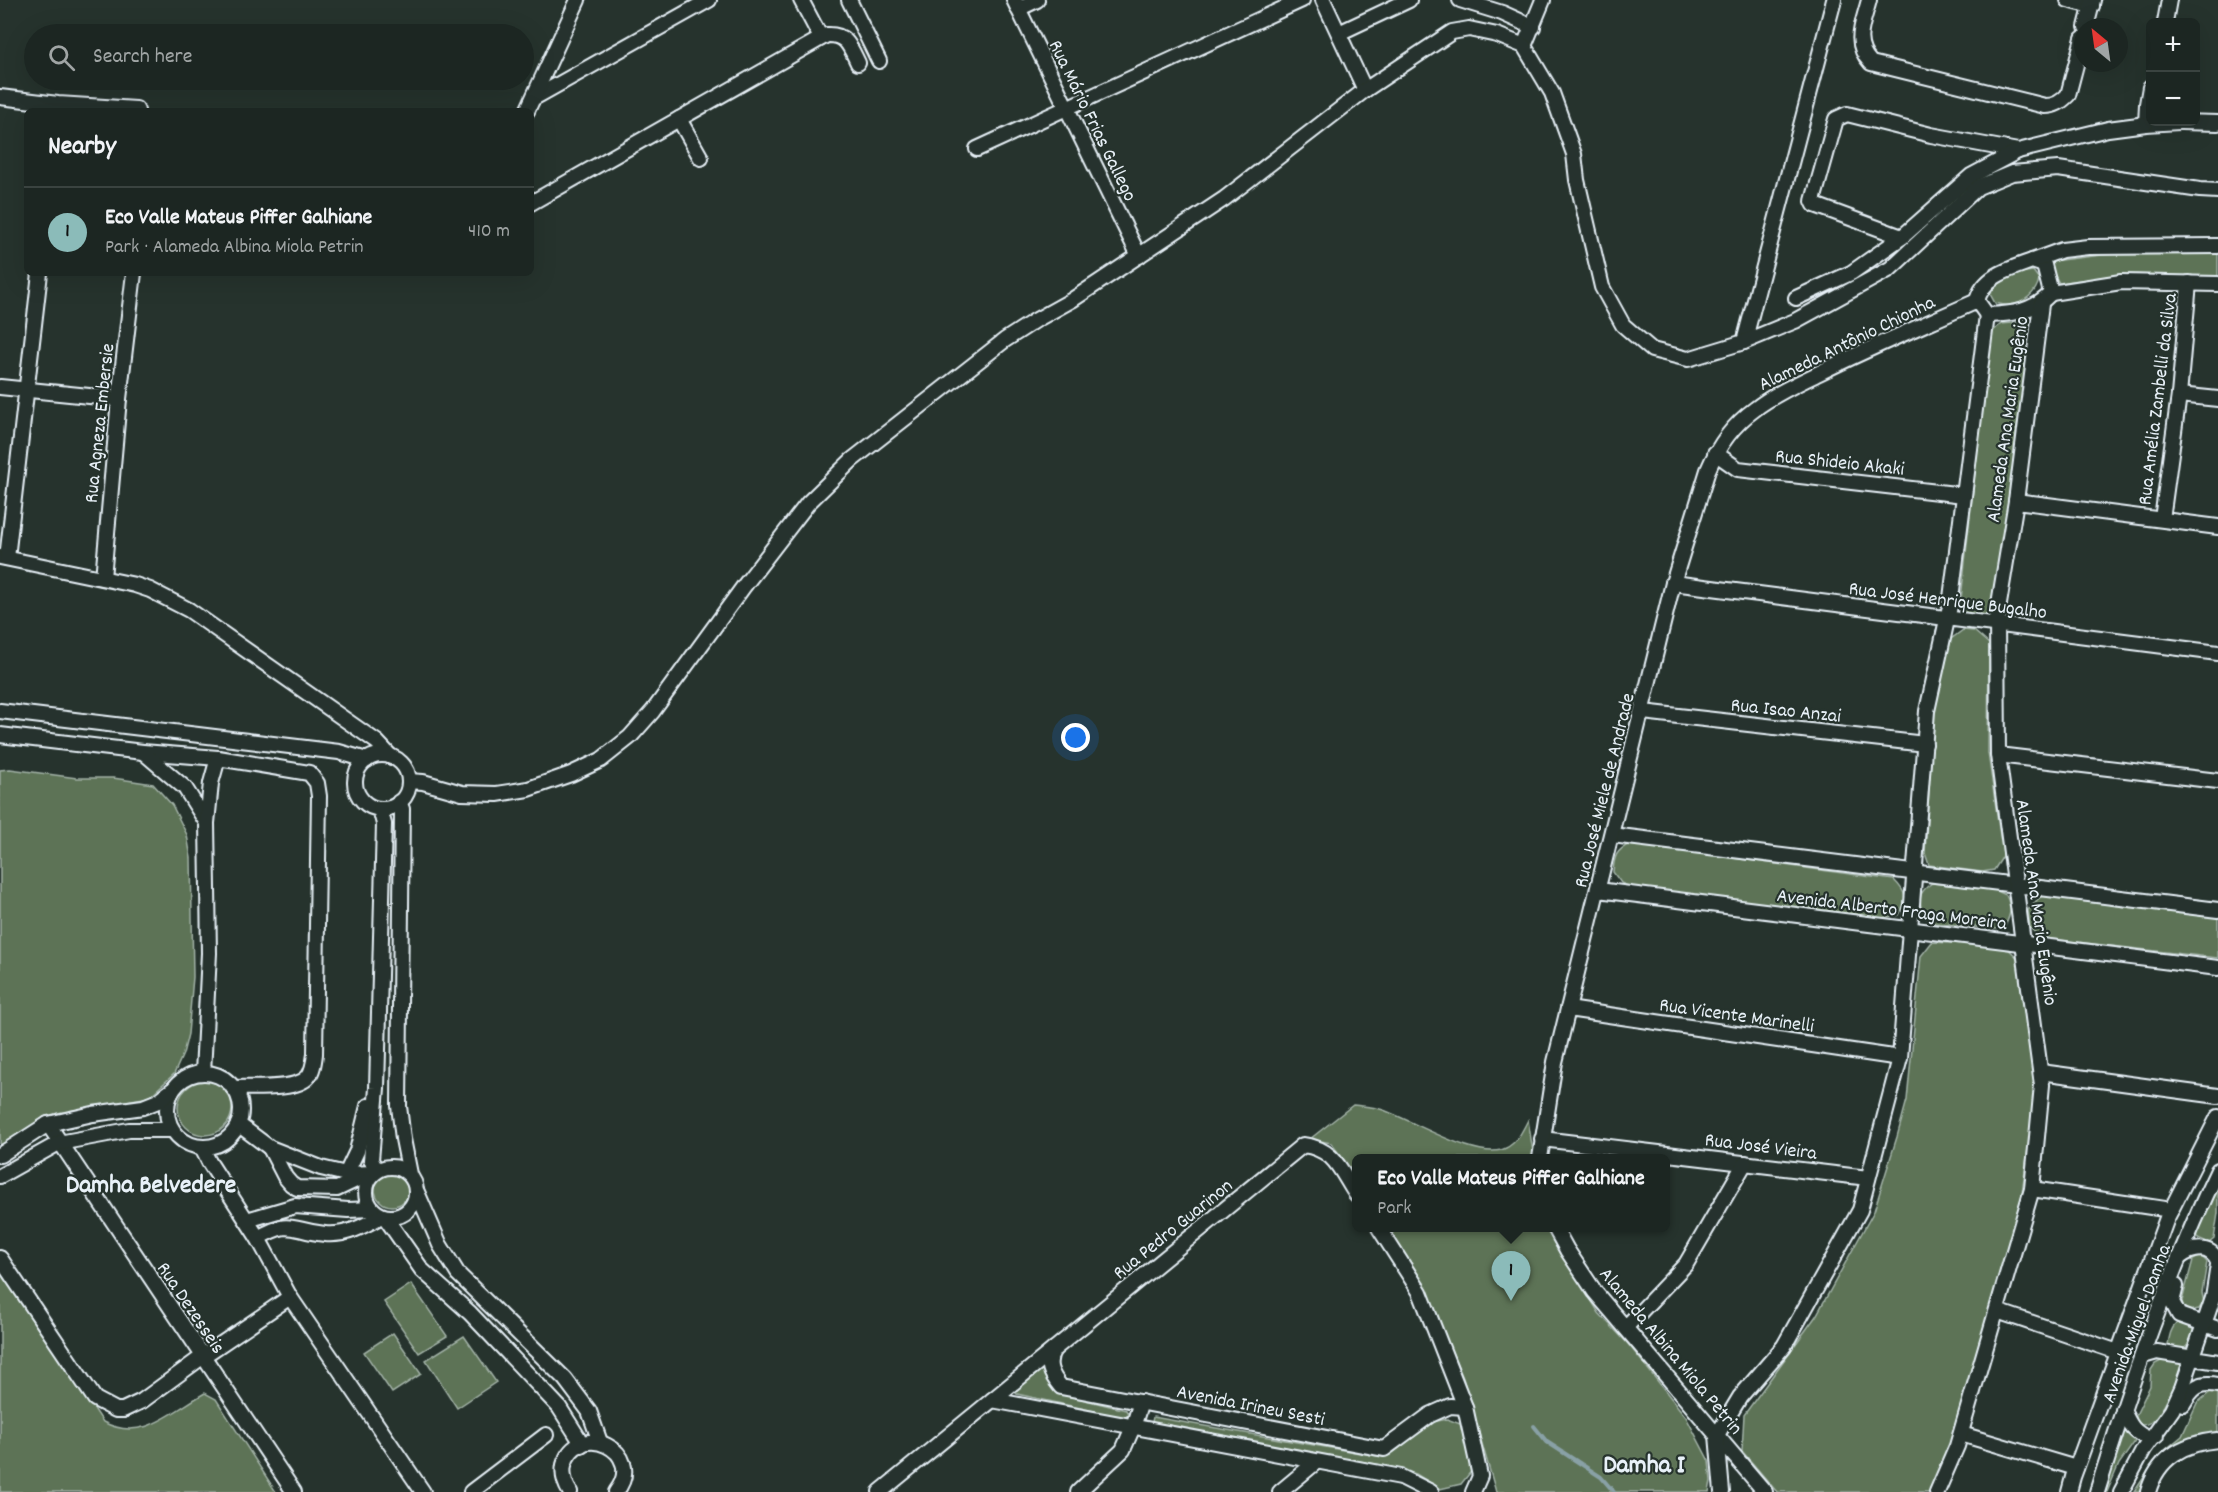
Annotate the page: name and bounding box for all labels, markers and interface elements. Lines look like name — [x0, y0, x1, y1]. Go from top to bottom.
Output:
north arrow — [2074, 18, 2128, 72]
map controls — [2146, 18, 2200, 126]
button: + — [2146, 18, 2200, 72]
search box — [24, 24, 534, 90]
street label: Rua Mário Frias Gallego — [1040, 36, 1143, 207]
icon: search — [45, 41, 78, 74]
text: Search here — [93, 42, 192, 73]
button: − — [2146, 72, 2200, 126]
text: Nearby — [48, 129, 116, 166]
text: Eco Valle Mateus Piffer Galhiane — [105, 203, 372, 234]
text: 1 — [65, 218, 70, 246]
text: 410 m — [468, 218, 510, 246]
text: Park · Alameda Albina Miola Petrin — [105, 234, 364, 262]
street label: Alameda Antônio Chionha — [1754, 290, 1941, 400]
street label: Rua Amélia Zambelli da Silva — [2132, 291, 2186, 507]
street label: Alameda Ana Maria Eugênio — [1981, 314, 2037, 524]
street label: Rua Agneza Embersie — [79, 342, 123, 504]
street label: Rua Shideio Akaki — [1774, 443, 1906, 485]
street label: Rua José Henrique Bugalho — [1847, 576, 2048, 628]
street label: Rua José Miele de Andrade — [1568, 690, 1644, 891]
street label: Rua Isao Anzai — [1729, 692, 1842, 732]
your location — [1061, 723, 1090, 752]
street label: Alameda Ana Maria Eugênio — [2007, 797, 2063, 1007]
street label: Avenida Alberto Fraga Moreira — [1775, 883, 2009, 939]
street label: Rua Vicente Marinelli — [1657, 992, 1816, 1042]
street label: Rua José Vieira — [1703, 1127, 1819, 1169]
popup — [1352, 1154, 1670, 1232]
text: Eco Valle Mateus Piffer Galhiane — [1377, 1164, 1645, 1195]
district label: Damha Belvedere — [66, 1168, 236, 1205]
street label: Rua Pedro Guarinon — [1108, 1173, 1240, 1287]
text: Park — [1377, 1195, 1411, 1223]
street label: Avenida Miguel Damha — [2096, 1240, 2180, 1407]
pin: 1 — [1492, 1252, 1530, 1301]
street label: Rua Dezesseis — [148, 1257, 231, 1360]
street label: Alameda Albina Miola Petrin — [1591, 1262, 1748, 1442]
street label: Avenida Irineu Sesti — [1174, 1379, 1327, 1435]
district label: Damha I — [1603, 1448, 1686, 1485]

